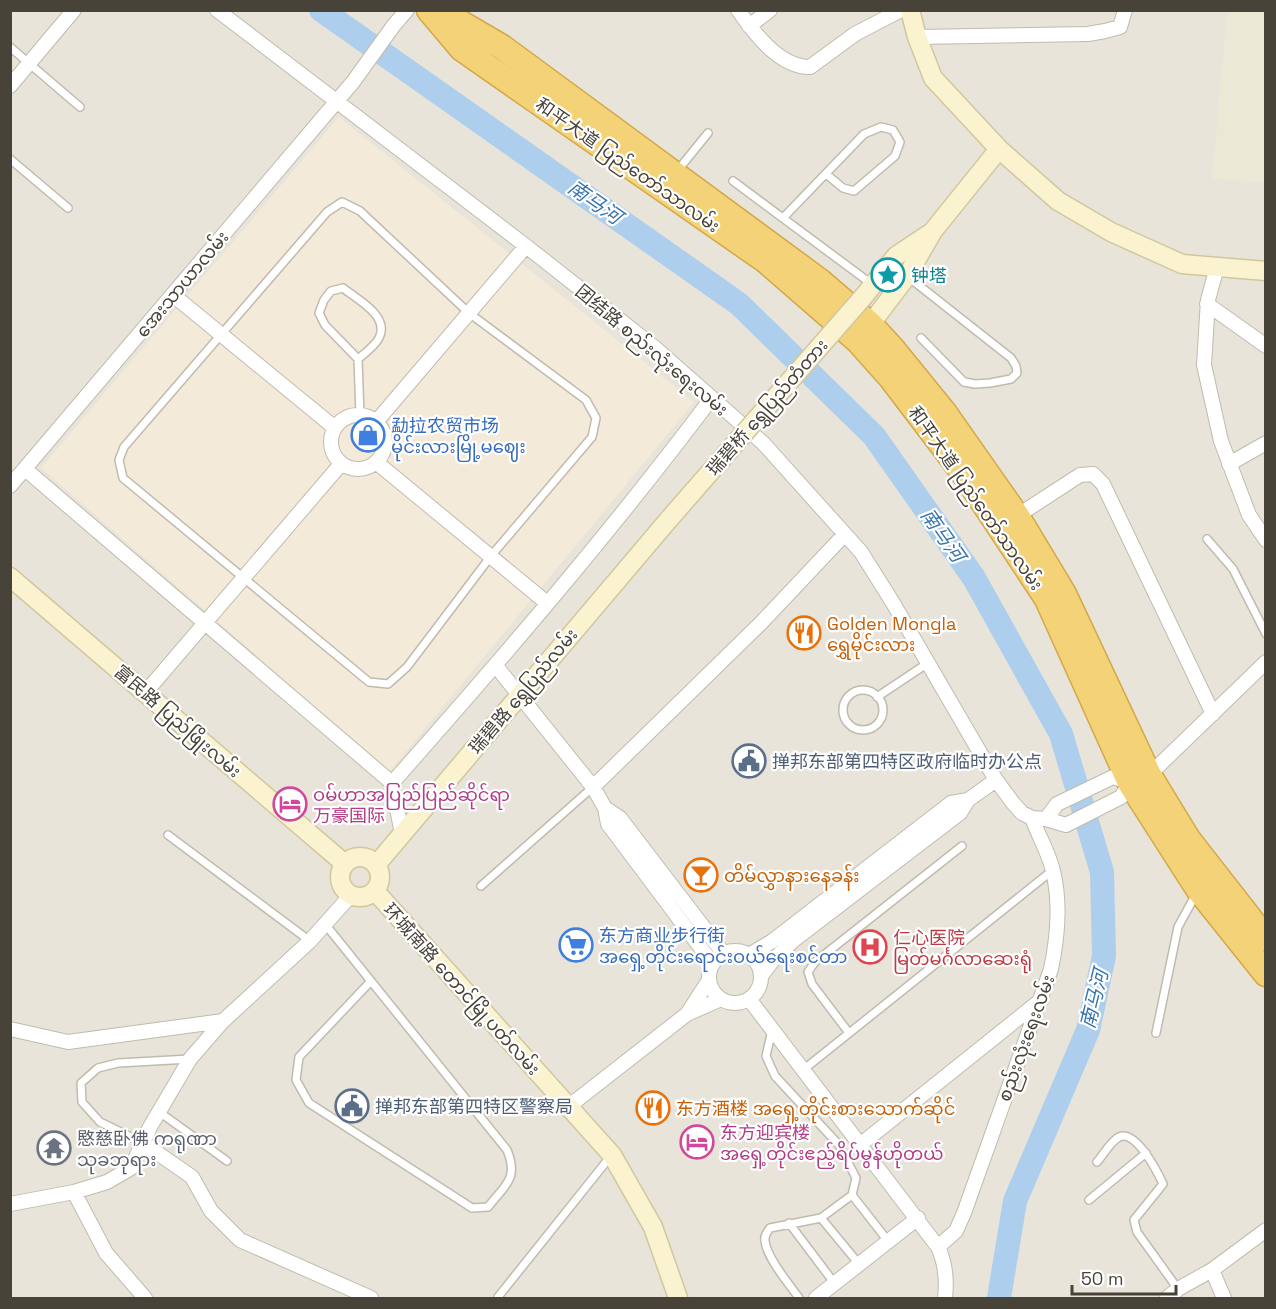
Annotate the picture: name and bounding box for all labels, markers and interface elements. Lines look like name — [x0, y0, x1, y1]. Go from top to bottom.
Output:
street label: 和平大道 ပြည်တော်သာလမ်း — [529, 92, 725, 241]
water label: 南马河 — [563, 174, 630, 232]
street label: အေးသာယာလမ်း — [130, 225, 233, 342]
place icon: 钟塔 — [870, 257, 906, 293]
place label: 钟塔 — [911, 264, 947, 287]
street label: 团结路 စည်းလုံးရေးလမ်း — [569, 279, 734, 424]
street label: 瑞碧桥 ရွှေပြည်တံတား — [701, 333, 836, 483]
street label: 和平大道 ပြည်တော်သာလမ်း — [900, 401, 1049, 597]
place label: 勐拉农贸市场 မိုင်းလားမြို့မဈေး — [391, 414, 526, 462]
shop icon: 勐拉农贸市场 မိုင်းလားမြို့မဈေး — [350, 417, 386, 453]
water label: 南马河 — [915, 503, 973, 570]
place label: Golden Mongla ရွှေမိုင်းလား — [827, 612, 956, 660]
restaurant icon: Golden Mongla ရွှေမိုင်းလား — [786, 615, 822, 651]
street label: 瑞碧路 ရွှေပြည်လမ်း — [463, 623, 585, 761]
street label: 富民路 ပြည်ဖြိုးလမ်း — [107, 658, 248, 785]
public building icon: 掸邦东部第四特区政府临时办公点 — [731, 743, 767, 779]
place label: 掸邦东部第四特区政府临时办公点 — [772, 750, 1042, 773]
place label: ဝမ်ဟာအပြည်ပြည်ဆိုင်ရာ 万豪国际 — [313, 781, 510, 827]
hotel icon: ဝမ်ဟာအပြည်ပြည်ဆိုင်ရာ 万豪国际 — [272, 786, 308, 822]
bar icon: တိမ်လွှာနားနေခန်း — [683, 857, 719, 893]
place label: တိမ်လွှာနားနေခန်း — [724, 862, 860, 891]
street label: 环城南路 တောင်မြို့ပတ်လမ်း — [376, 897, 547, 1082]
place label: 东方商业步行街 အရှေ့တိုင်းရောင်းဝယ်ရေးစင်တာ — [599, 924, 847, 972]
place label: 仁心医院 မြတ်မင်္ဂလာဆေးရုံ — [893, 926, 1032, 974]
supermarket icon: 东方商业步行街 အရှေ့တိုင်းရောင်းဝယ်ရေးစင်တာ — [558, 927, 594, 963]
hospital icon: 仁心医院 မြတ်မင်္ဂလာဆေးရုံ — [852, 929, 888, 965]
water label: 南马河 — [1074, 963, 1115, 1031]
street label: စည်းလုံးရေးလမ်း — [991, 971, 1063, 1106]
public building icon: 掸邦东部第四特区警察局 — [334, 1088, 370, 1124]
restaurant icon: 东方酒楼 အရှေ့တိုင်းစားသောက်ဆိုင် — [635, 1090, 671, 1126]
place label: 掸邦东部第四特区警察局 — [375, 1095, 573, 1118]
place label: 东方酒楼 အရှေ့တိုင်းစားသောက်ဆိုင် — [676, 1095, 955, 1124]
place label: 东方迎宾楼 အရှေ့တိုင်းဧည့်ရိပ်မွန်ဟိုတယ် — [720, 1121, 943, 1169]
hotel icon: 东方迎宾楼 အရှေ့တိုင်းဧည့်ရိပ်မွန်ဟိုတယ် — [679, 1124, 715, 1160]
place label: 愍慈卧佛 ကရုဏာ သုခဘုရား — [77, 1127, 217, 1175]
temple icon: 愍慈卧佛 ကရုဏာ သုခဘုရား — [36, 1130, 72, 1166]
scale bar — [1072, 1258, 1176, 1296]
text: 50 m — [1081, 1267, 1123, 1290]

